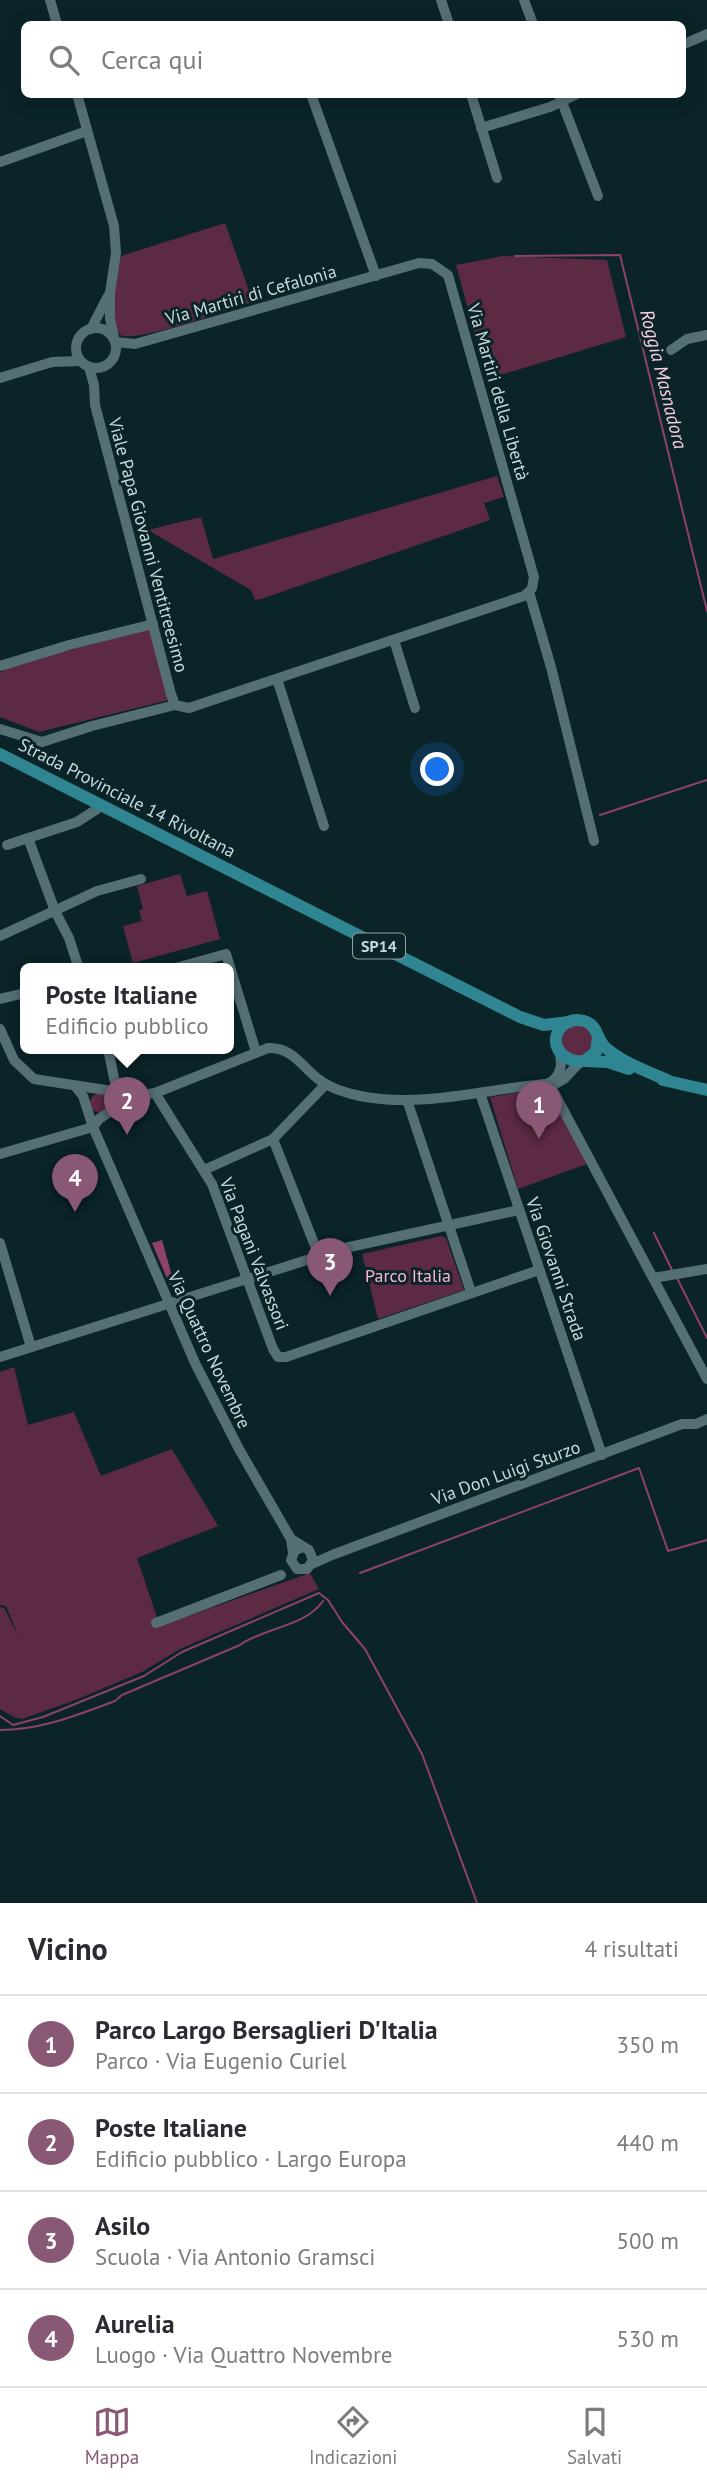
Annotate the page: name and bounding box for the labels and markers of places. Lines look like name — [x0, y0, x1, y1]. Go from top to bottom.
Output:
pin: 2 — [104, 1077, 150, 1135]
pin: 1 — [516, 1081, 562, 1139]
pin: 4 — [52, 1154, 98, 1212]
pin: 3 — [307, 1238, 353, 1296]

